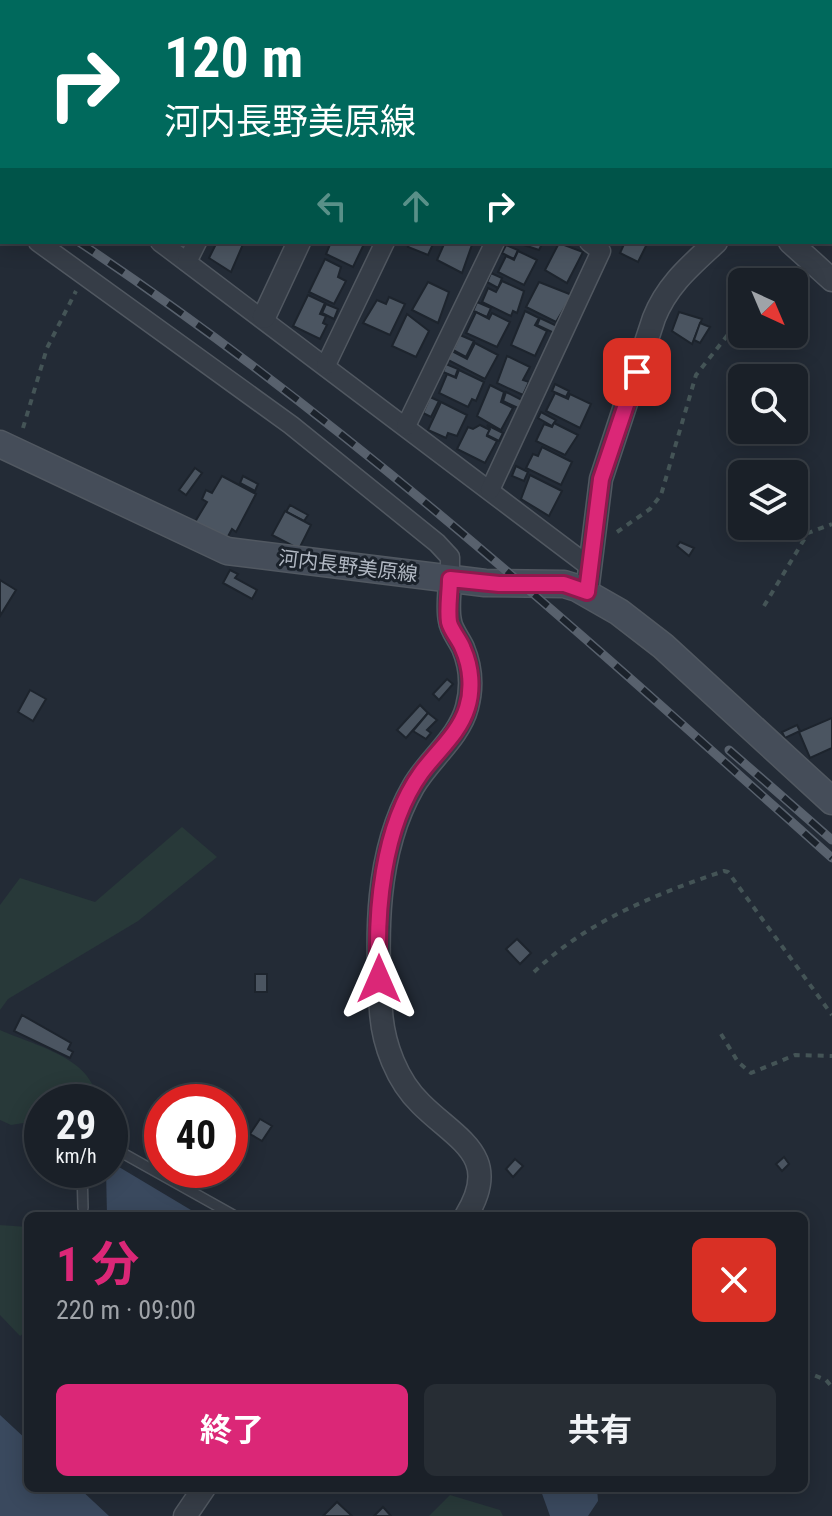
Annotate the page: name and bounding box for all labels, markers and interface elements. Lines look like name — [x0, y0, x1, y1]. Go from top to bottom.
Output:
text: 120 m — [164, 25, 303, 91]
icon: right — [32, 32, 136, 136]
text: 河内長野美原線 — [164, 101, 416, 143]
icon: left — [310, 184, 354, 228]
icon: ahead — [394, 184, 438, 228]
icon: right — [478, 184, 522, 228]
north arrow — [728, 268, 808, 348]
map controls — [728, 268, 808, 540]
pin — [603, 338, 671, 406]
icon: arrive — [615, 350, 659, 394]
button: search — [728, 364, 808, 444]
button: layers — [728, 460, 808, 540]
street label: 河内長野美原線 — [277, 546, 419, 586]
position arrow — [337, 937, 421, 1021]
speed limit sign: 40 — [144, 1084, 248, 1188]
text: 29 — [56, 1102, 96, 1149]
text: km/h — [55, 1144, 97, 1168]
text: 1 分 — [56, 1236, 139, 1293]
button: close — [692, 1238, 776, 1322]
text: 220 m · 09:00 — [56, 1295, 196, 1325]
button: 終了 — [56, 1384, 408, 1476]
button: 共有 — [424, 1384, 776, 1476]

